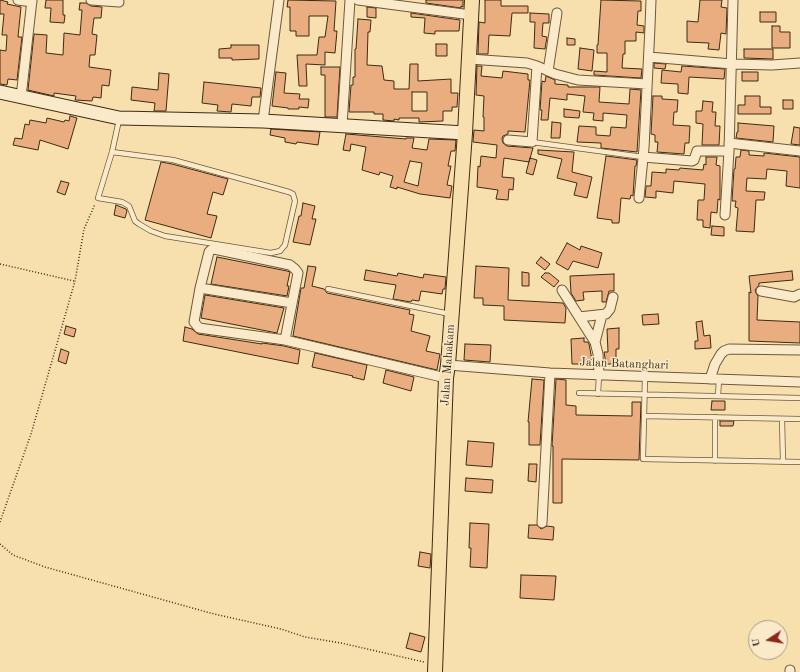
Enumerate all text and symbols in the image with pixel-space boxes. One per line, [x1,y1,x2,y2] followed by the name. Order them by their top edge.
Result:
[438,324,458,406] street label: Jalan Mahakam
[579,355,669,373] street label: Jalan Batanghari
[748,620,788,660] north arrow
[750,637,763,648] text: U

